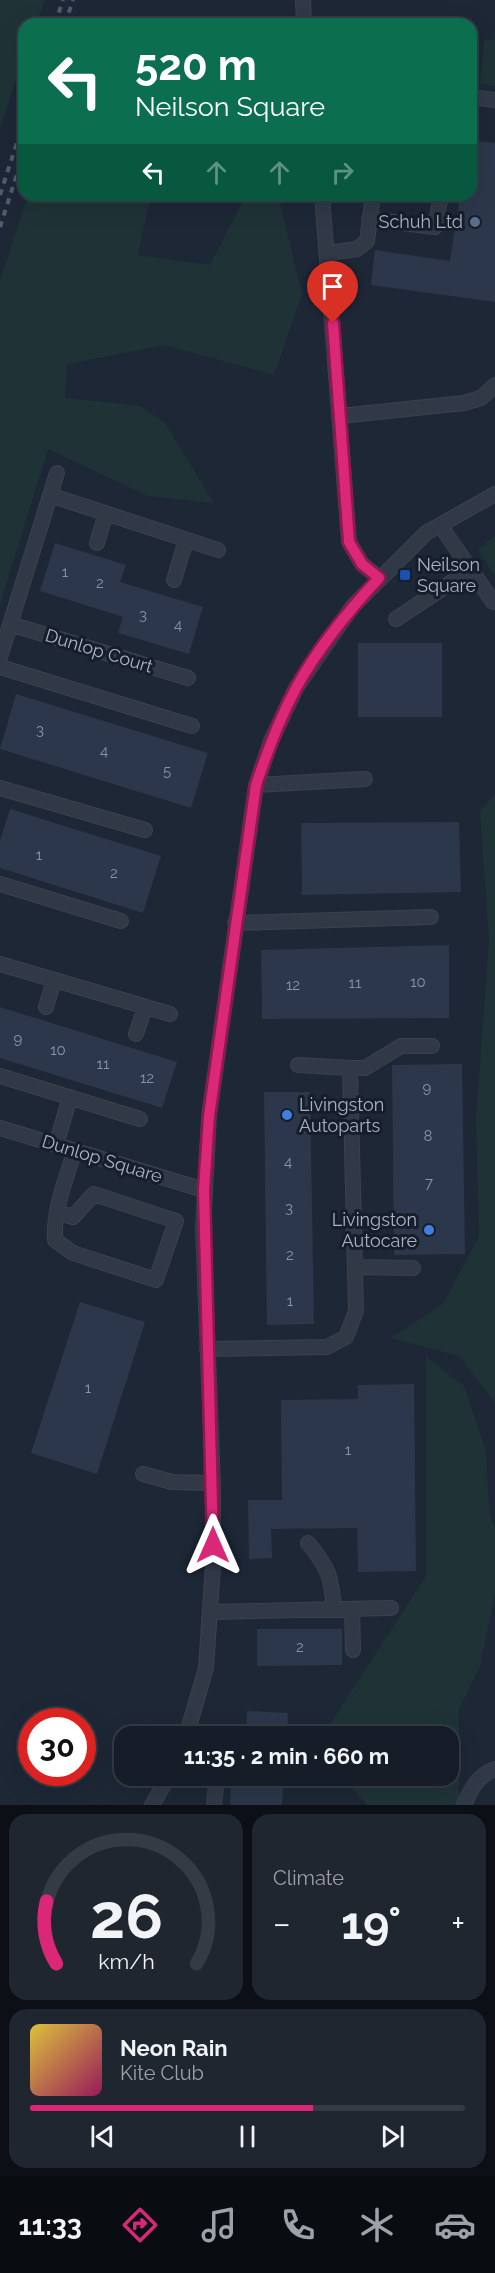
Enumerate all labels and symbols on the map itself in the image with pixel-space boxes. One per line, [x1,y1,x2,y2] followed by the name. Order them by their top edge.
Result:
[379,211,463,232] place label: Schuh Ltd
[468,215,482,229] marker: Schuh Ltd
[307,261,358,323] pin
[417,554,480,596] place label: Neilson Square
[62,563,69,581] house number: 1
[398,568,412,582] marker: Neilson Square
[96,574,104,592] house number: 2
[139,606,147,624] house number: 3
[174,616,182,634] house number: 4
[43,624,156,677] street label: Dunlop Court
[36,721,44,739] house number: 3
[100,742,108,760] house number: 4
[163,762,171,780] house number: 5
[36,846,43,864] house number: 1
[110,864,118,882] house number: 2
[410,973,426,991] house number: 10
[349,974,362,992] house number: 11
[286,976,300,994] house number: 12
[14,1030,23,1048] house number: 9
[50,1041,66,1059] house number: 10
[97,1055,110,1073] house number: 11
[140,1069,154,1087] house number: 12
[423,1079,432,1097] house number: 9
[299,1094,384,1136] place label: Livingston Autoparts
[280,1108,294,1122] marker: Livingston Autoparts
[424,1127,433,1145] house number: 8
[40,1130,165,1187] street label: Dunlop Square
[284,1153,292,1171] house number: 4
[425,1174,433,1192] house number: 7
[285,1199,293,1217] house number: 3
[332,1209,417,1251] place label: Livingston Autocare
[422,1223,436,1237] marker: Livingston Autocare
[286,1246,294,1264] house number: 2
[287,1292,294,1310] house number: 1
[85,1379,92,1397] house number: 1
[345,1441,352,1459] house number: 1
[181,1513,245,1577] position arrow
[296,1638,304,1656] house number: 2
[18,1708,96,1786] speed limit sign: 30

